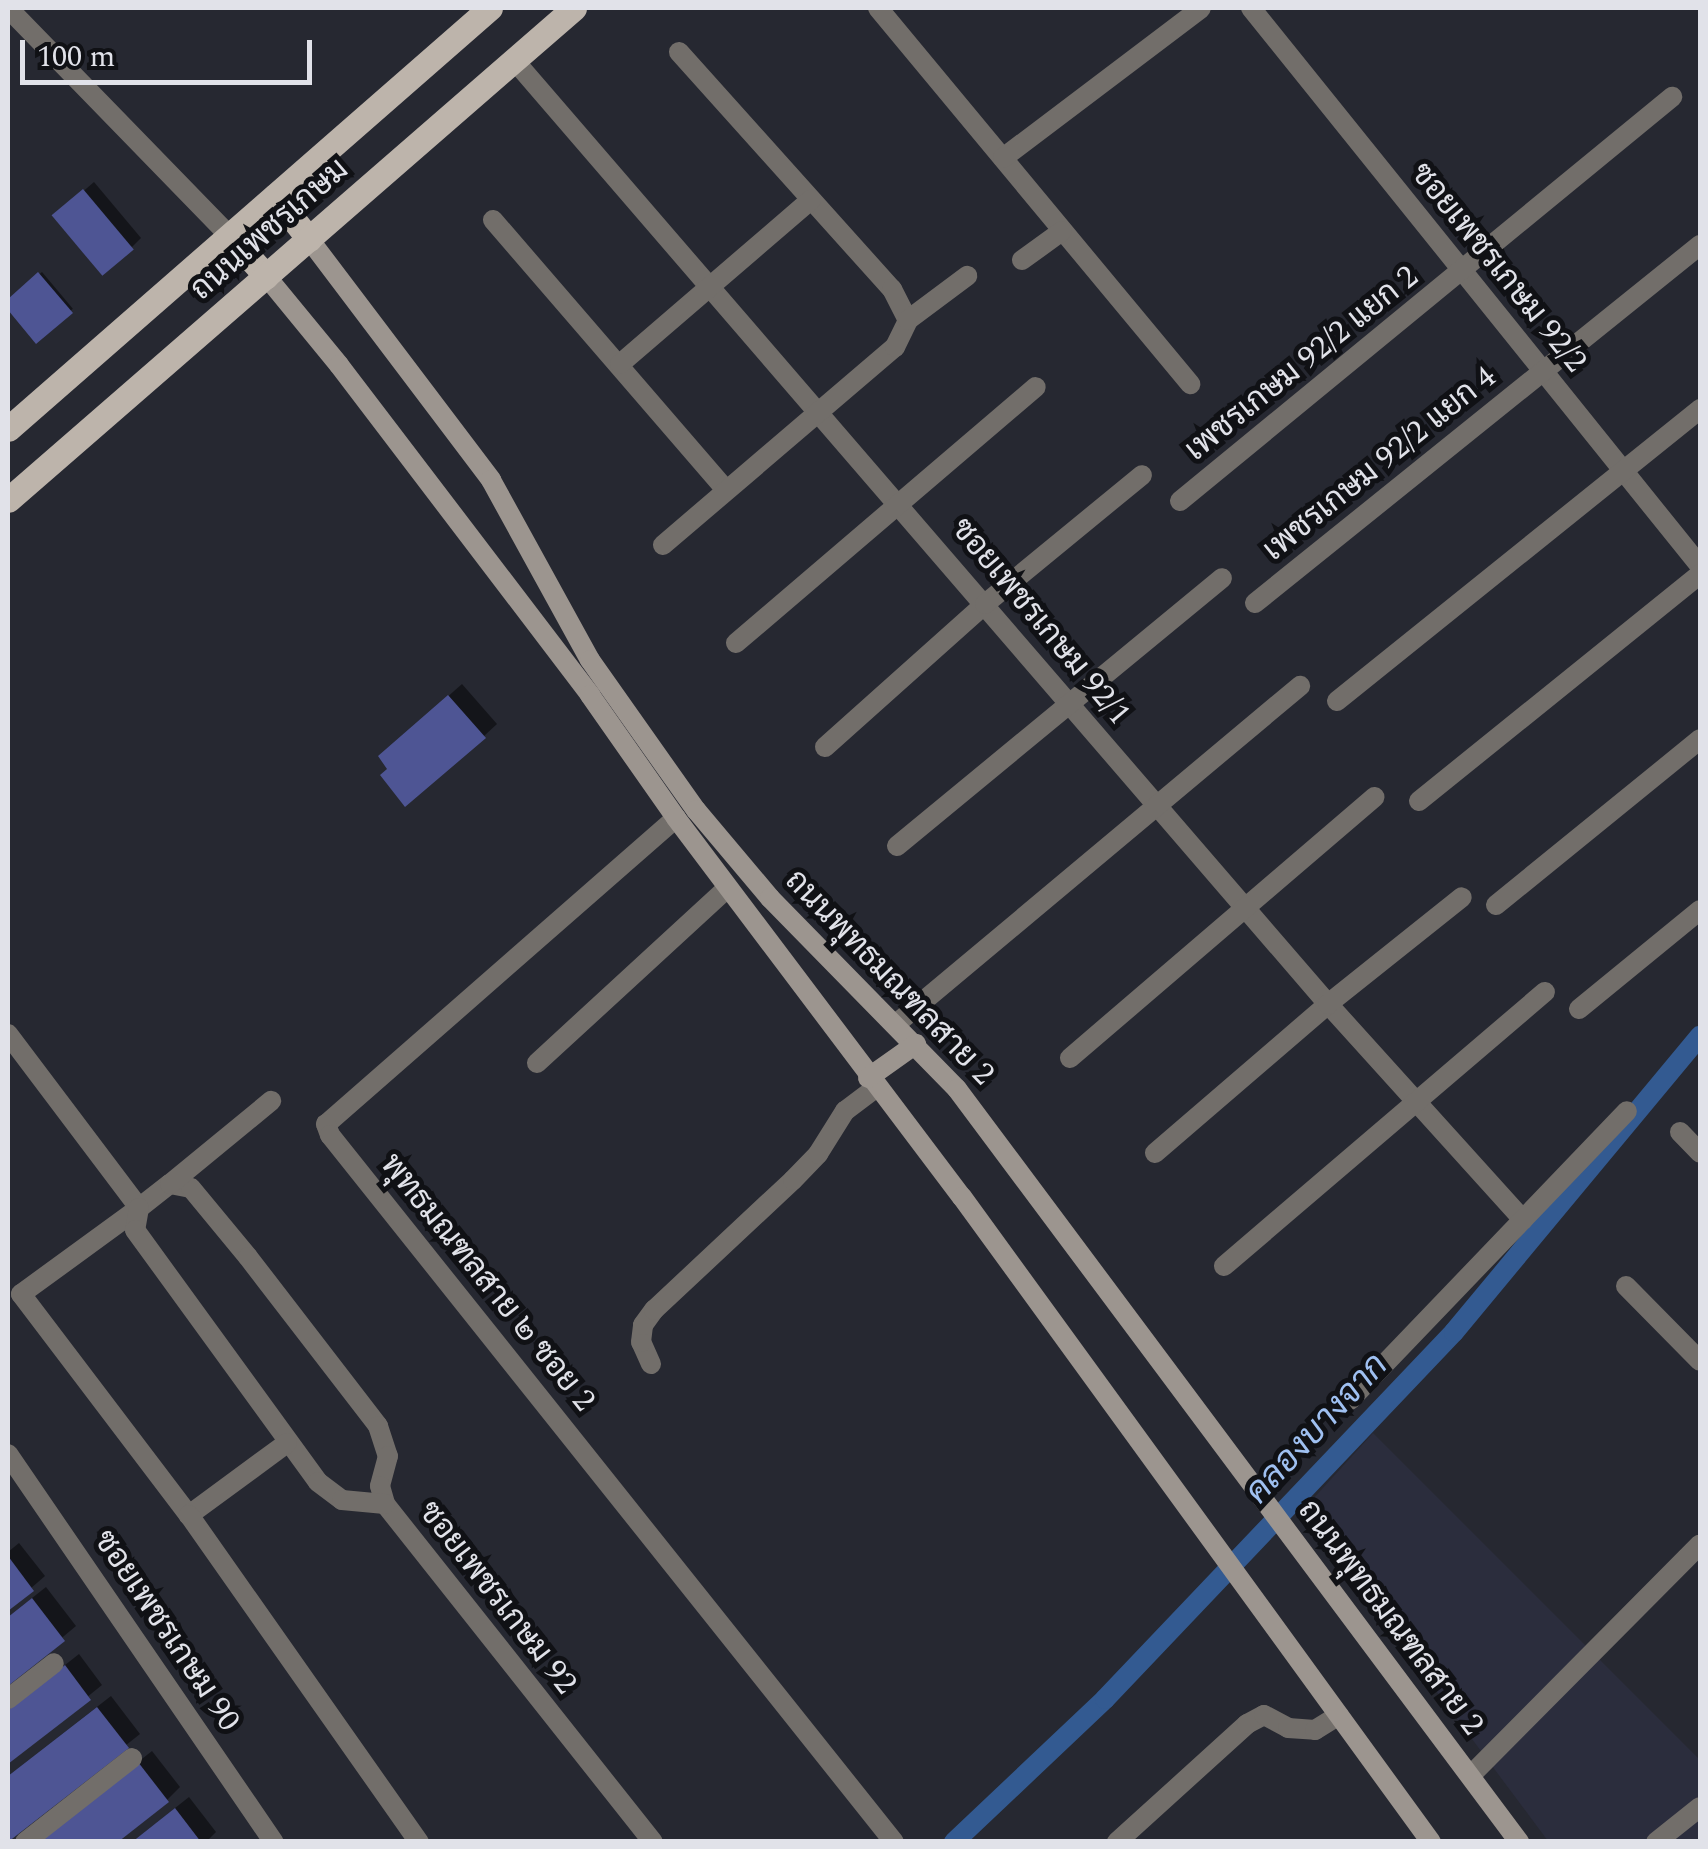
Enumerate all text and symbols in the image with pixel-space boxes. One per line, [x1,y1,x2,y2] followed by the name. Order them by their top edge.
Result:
[25,20,318,82] scale bar
[37,34,115,80] text: 100 m
[183,151,357,309] street label: ถนนเพชรเกษม
[1402,156,1594,380] street label: ซอยเพชรเกษม 92/2
[1178,258,1426,470] street label: เพชรเกษม 92/2 แยก 2
[1256,358,1504,570] street label: เพชรเกษม 92/2 แยก 4
[942,511,1138,733] street label: ซอยเพชรเกษม 92/1
[776,862,1002,1094] street label: ถนนพุทธมณฑลสาย 2
[371,1147,603,1419] street label: พุทธมณฑลสาย ๒ ซอย 2
[1237,1345,1397,1513] water label: คลองบางจาก
[1289,1493,1491,1743] street label: ถนนพุทธมณฑลสาย 2
[410,1494,584,1702] street label: ซอยเพชรเกษม 92
[85,1523,247,1739] street label: ซอยเพชรเกษม 90

